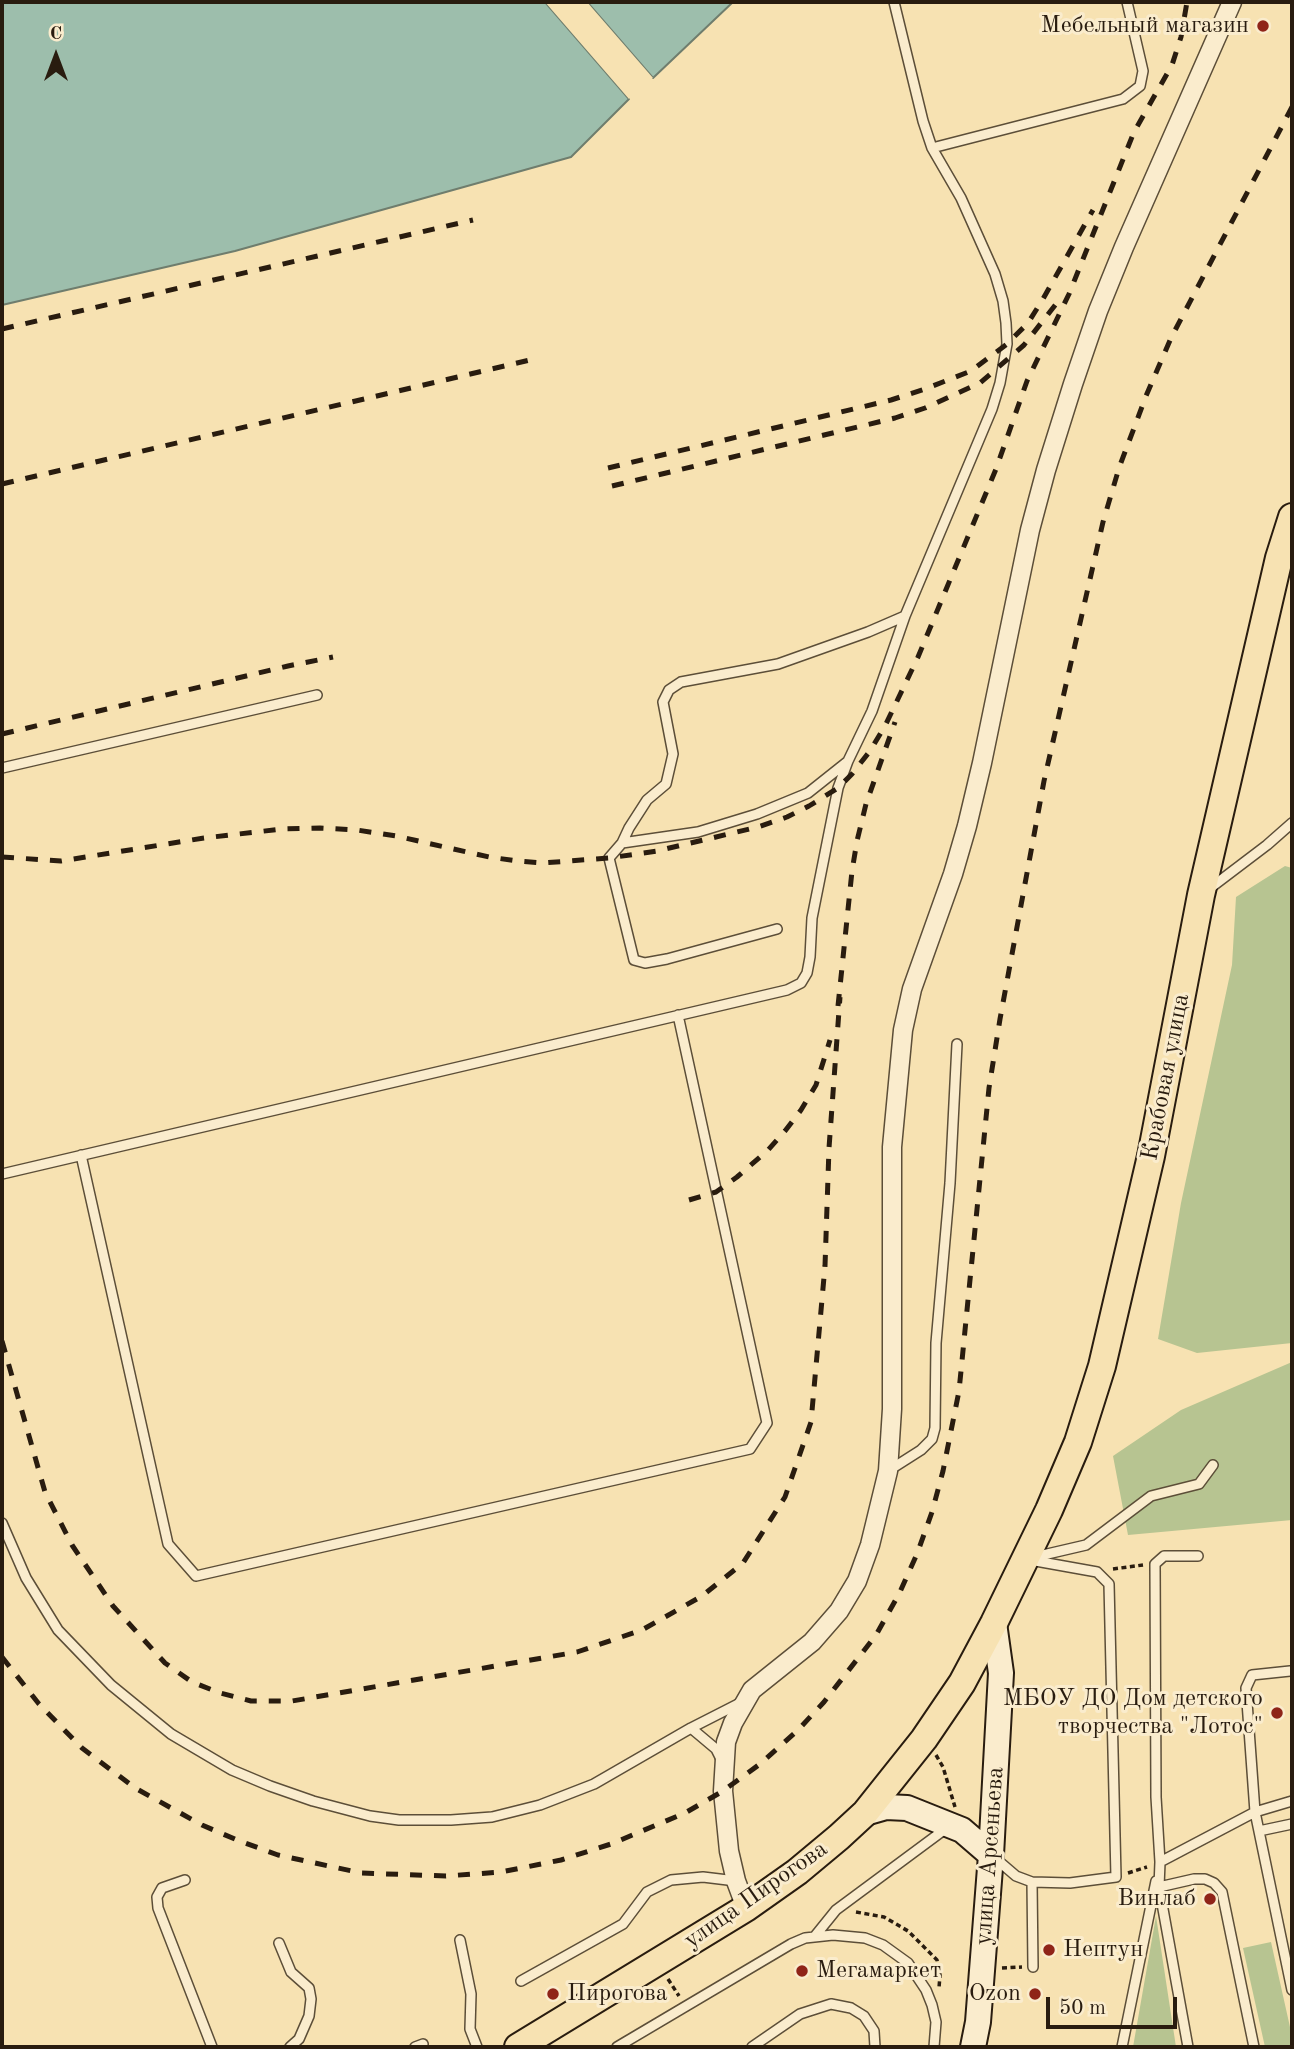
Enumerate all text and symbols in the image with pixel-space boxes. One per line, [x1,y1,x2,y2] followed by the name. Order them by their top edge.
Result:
[1041,12,1249,40] place label: Мебельный магазин
[1255,18,1271,34] marker: Мебельный магазин
[21,21,91,91] north arrow
[50,25,62,44] text: С
[1136,991,1196,1163] street label: Крабовая улица
[1003,1685,1263,1741] place label: МБОУ ДО Дом детского творчества "Лотос"
[1269,1705,1285,1721] marker: МБОУ ДО Дом детского творчества "Лотос"
[969,1766,1011,1946] street label: улица Арсеньева
[679,1835,833,1955] street label: улица Пирогова
[1118,1885,1196,1913] place label: Винлаб
[1202,1891,1218,1907] marker: Винлаб
[1063,1936,1143,1964] place label: Нептун
[1041,1942,1057,1958] marker: Нептун
[816,1957,941,1985] place label: Мегамаркет
[794,1963,810,1979] marker: Мегамаркет
[567,1980,668,2008] place label: Пирогова
[969,1980,1021,2008] place label: Ozon
[1049,1982,1180,2026] scale bar
[545,1986,561,2002] marker: Пирогова
[1027,1986,1043,2002] marker: Ozon
[1059,1998,1106,2019] text: 50 m

